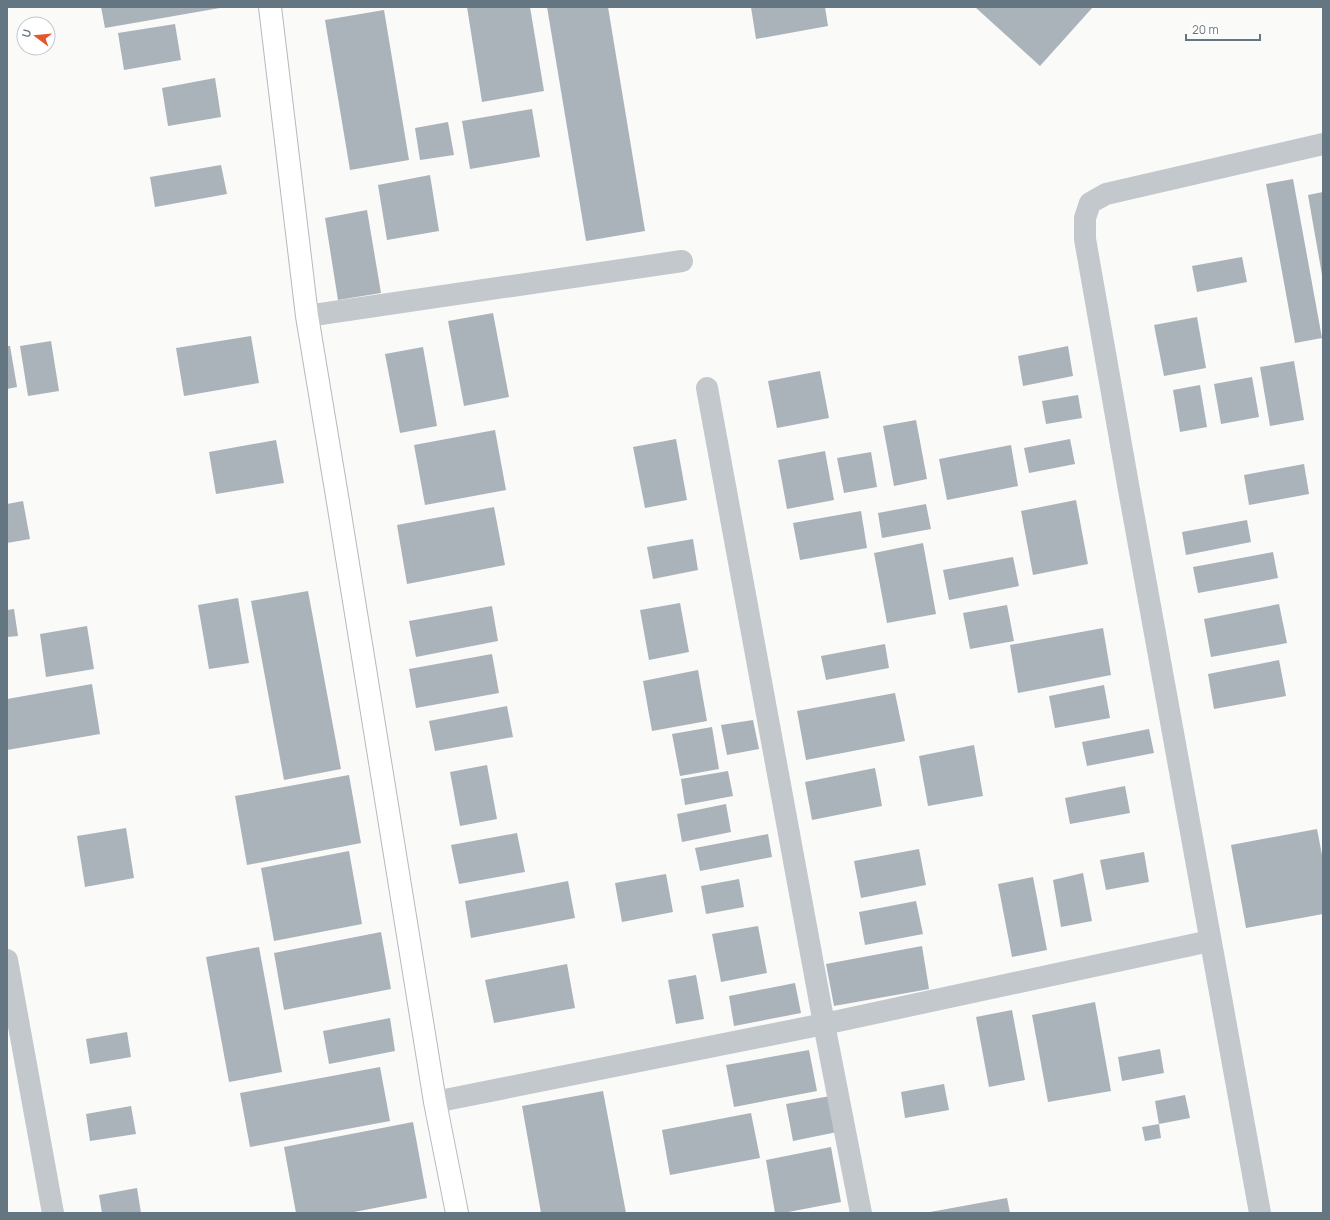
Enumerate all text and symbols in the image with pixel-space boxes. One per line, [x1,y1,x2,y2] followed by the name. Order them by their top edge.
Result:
[16,16,56,56] north arrow
[1186,16,1260,42] scale bar
[1192,21,1219,38] text: 20 m
[18,27,34,39] text: U

